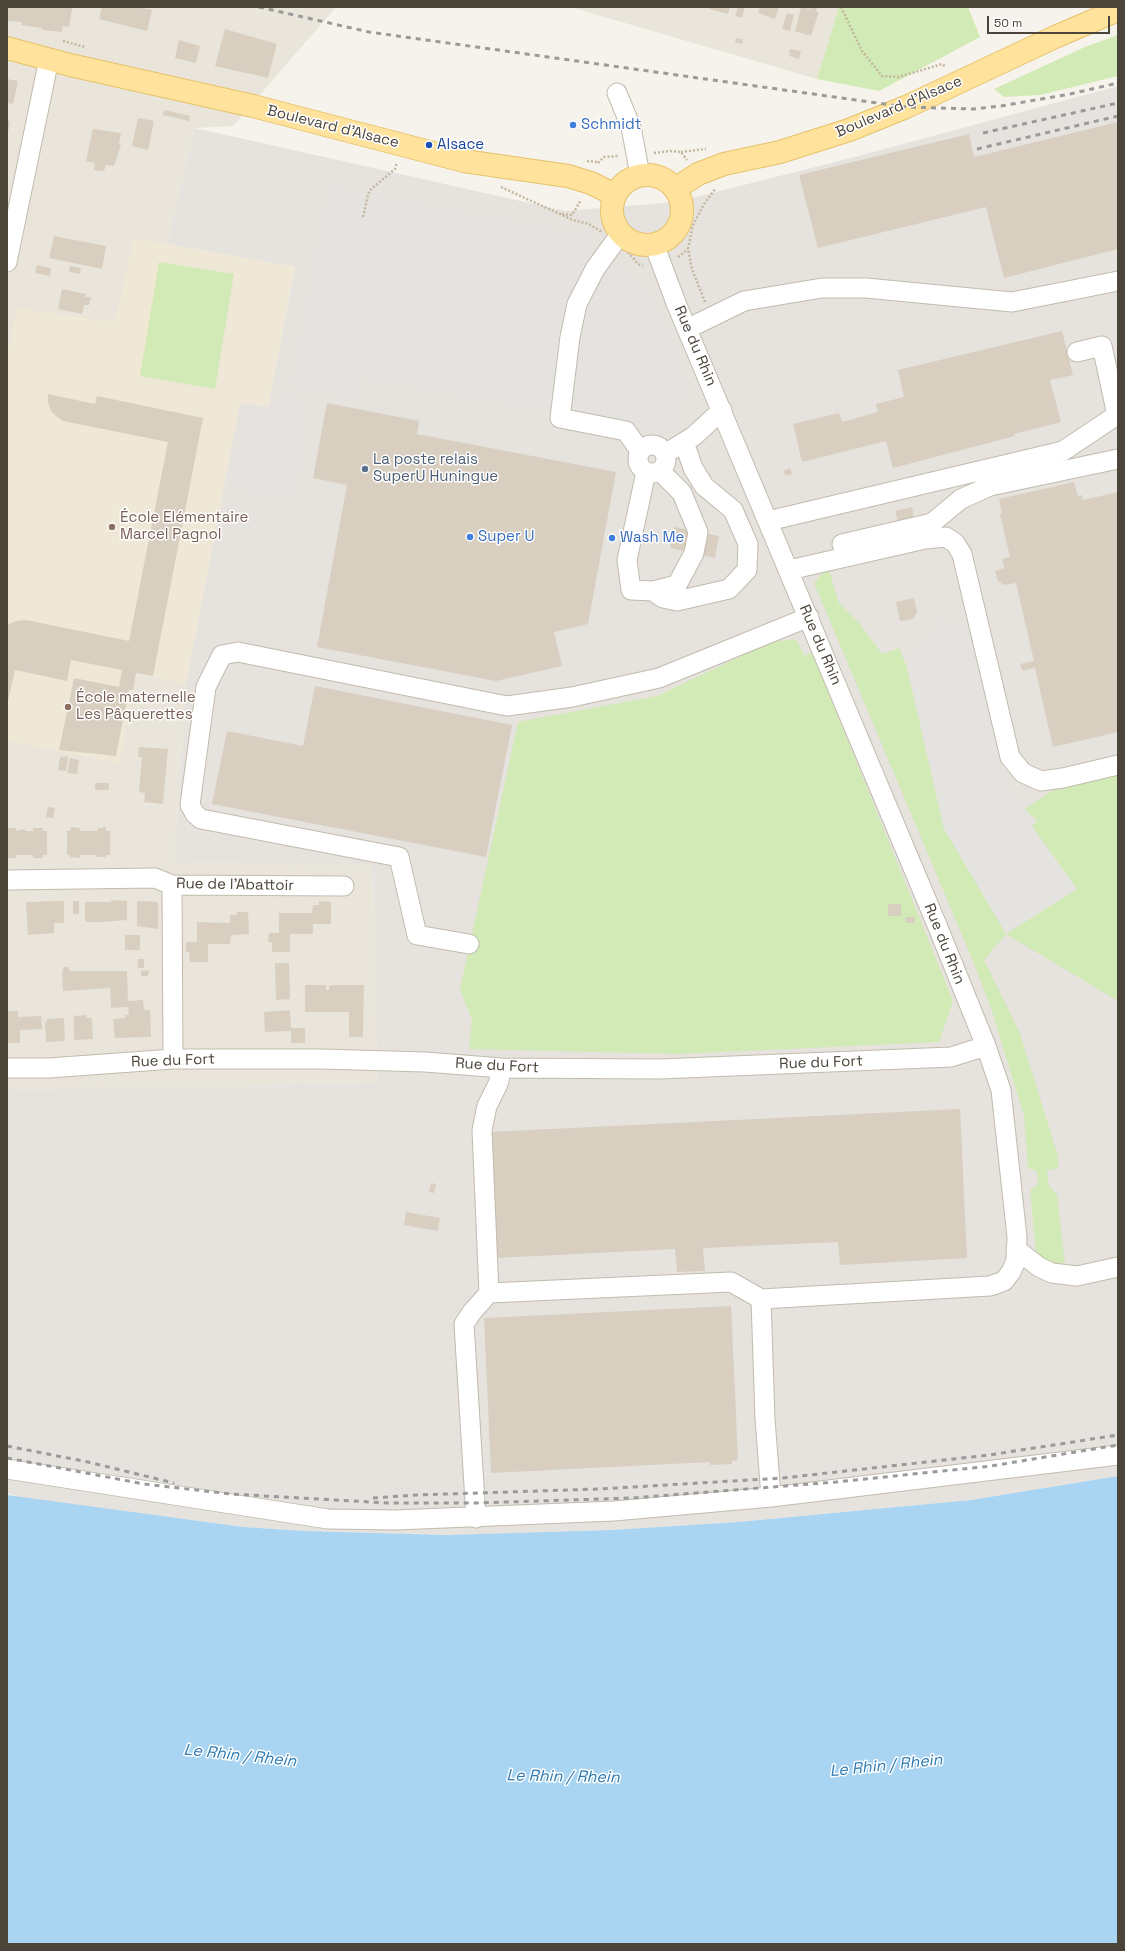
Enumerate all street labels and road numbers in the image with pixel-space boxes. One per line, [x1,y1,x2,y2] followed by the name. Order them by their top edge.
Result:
[833,72,965,142] street label: Boulevard d'Alsace
[265,102,401,152] street label: Boulevard d'Alsace
[670,303,720,389] street label: Rue du Rhin
[795,602,845,688] street label: Rue du Rhin
[176,875,294,895] street label: Rue de l'Abattoir
[920,901,968,987] street label: Rue du Rhin
[131,1051,215,1071] street label: Rue du Fort
[779,1053,863,1073] street label: Rue du Fort
[455,1055,539,1077] street label: Rue du Fort

